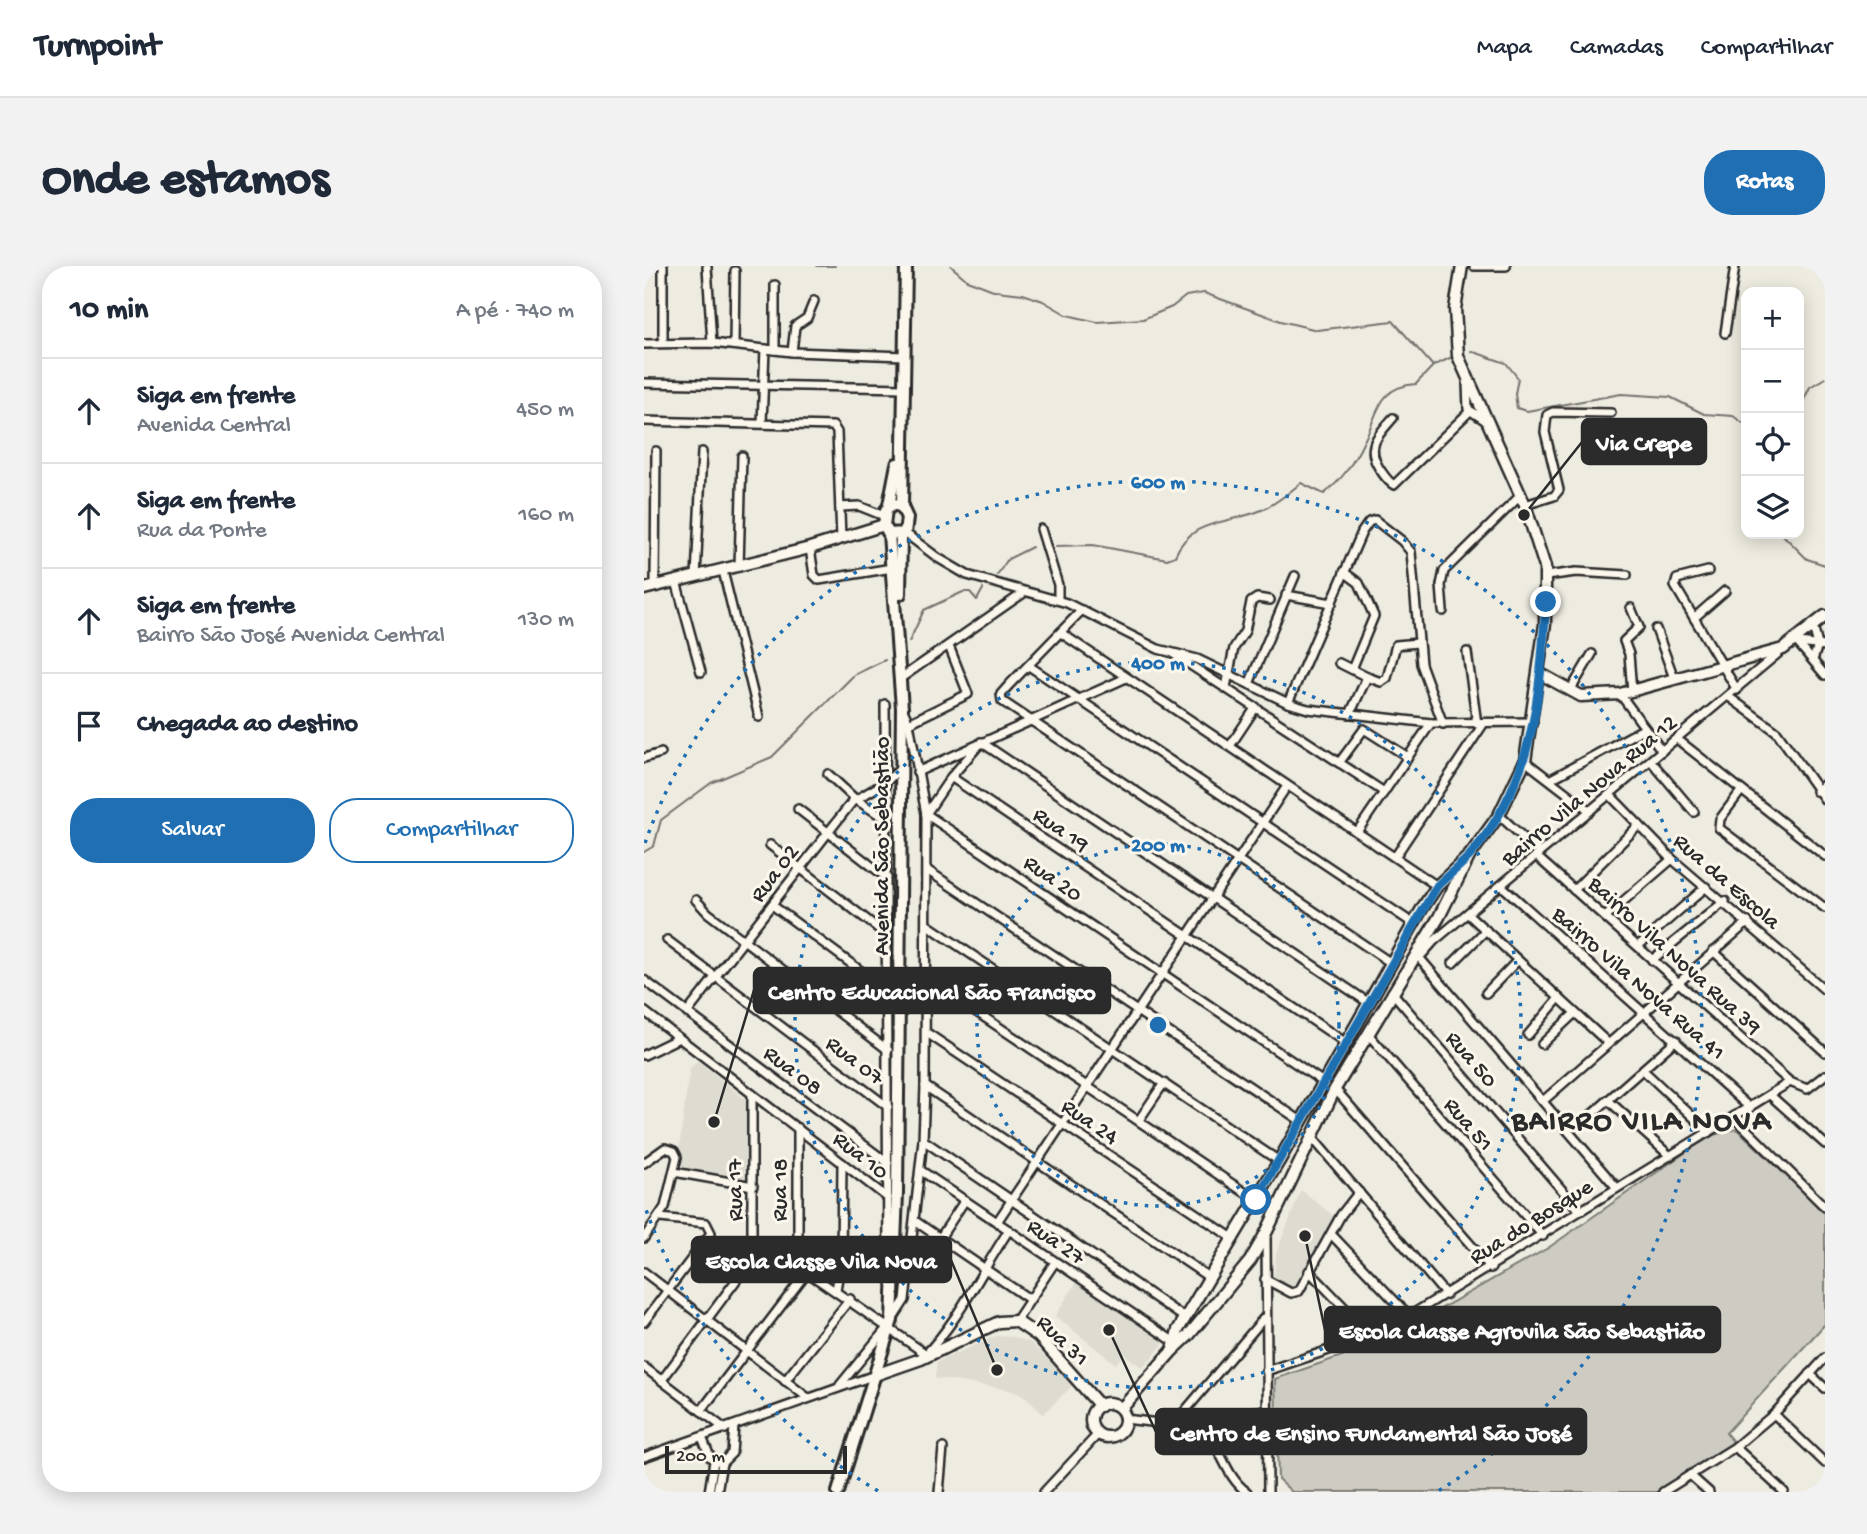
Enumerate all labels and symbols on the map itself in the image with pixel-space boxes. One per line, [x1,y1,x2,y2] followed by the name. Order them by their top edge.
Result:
[1582,419,1706,464] callout: Via Crepe
[1595,431,1693,460] text: Via Crepe
[1131,472,1185,497] text: 600 m
[1530,586,1561,617] route end
[1130,653,1185,678] text: 400 m
[1496,710,1684,874] street label: Bairro Vila Nova Rua 12
[870,736,897,956] street label: Avenida São Sebastião
[1027,802,1094,860] street label: Rua 19
[1667,829,1786,937] street label: Rua da Escola
[1131,835,1185,860] text: 200 m
[745,840,806,908] street label: Rua 02
[1017,850,1087,909] street label: Rua 20
[1581,871,1766,1042] street label: Bairro Vila Nova Rua 39
[1545,901,1730,1067] street label: Bairro Vila Nova Rua 41
[754,968,1110,1013] callout: Centro Educacional São Francisco
[768,980,1096,1009] text: Centro Educacional São Francisco
[1146,1013,1170,1037] centre of rings
[1438,1026,1502,1094] street label: Rua 50
[819,1031,889,1093] street label: Rua 07
[757,1041,827,1103] street label: Rua 08
[1437,1093,1498,1158] street label: Rua 51
[1055,1094,1123,1152] street label: Rua 24
[1511,1106,1773,1141] district label: BAIRRO VILA NOVA
[827,1127,893,1187] street label: Rua 10
[722,1158,751,1221] street label: Rua 17
[767,1158,796,1222] street label: Rua 18
[1465,1174,1600,1272] street label: Rua do Bosque
[1240,1184,1271,1215] route start
[1021,1214,1090,1273] street label: Rua 27
[692,1237,951,1282] callout: Escola Classe Vila Nova
[706,1249,938,1278] text: Escola Classe Vila Nova
[1325,1307,1720,1352] callout: Escola Classe Agrovila São Sebastião
[1030,1310,1093,1373] street label: Rua 31
[1339,1319,1706,1348] text: Escola Classe Agrovila São Sebastião
[1156,1409,1586,1454] callout: Centro de Ensino Fundamental São José
[1170,1421,1573,1450] text: Centro de Ensino Fundamental São José
[665,1443,847,1475] scale bar

